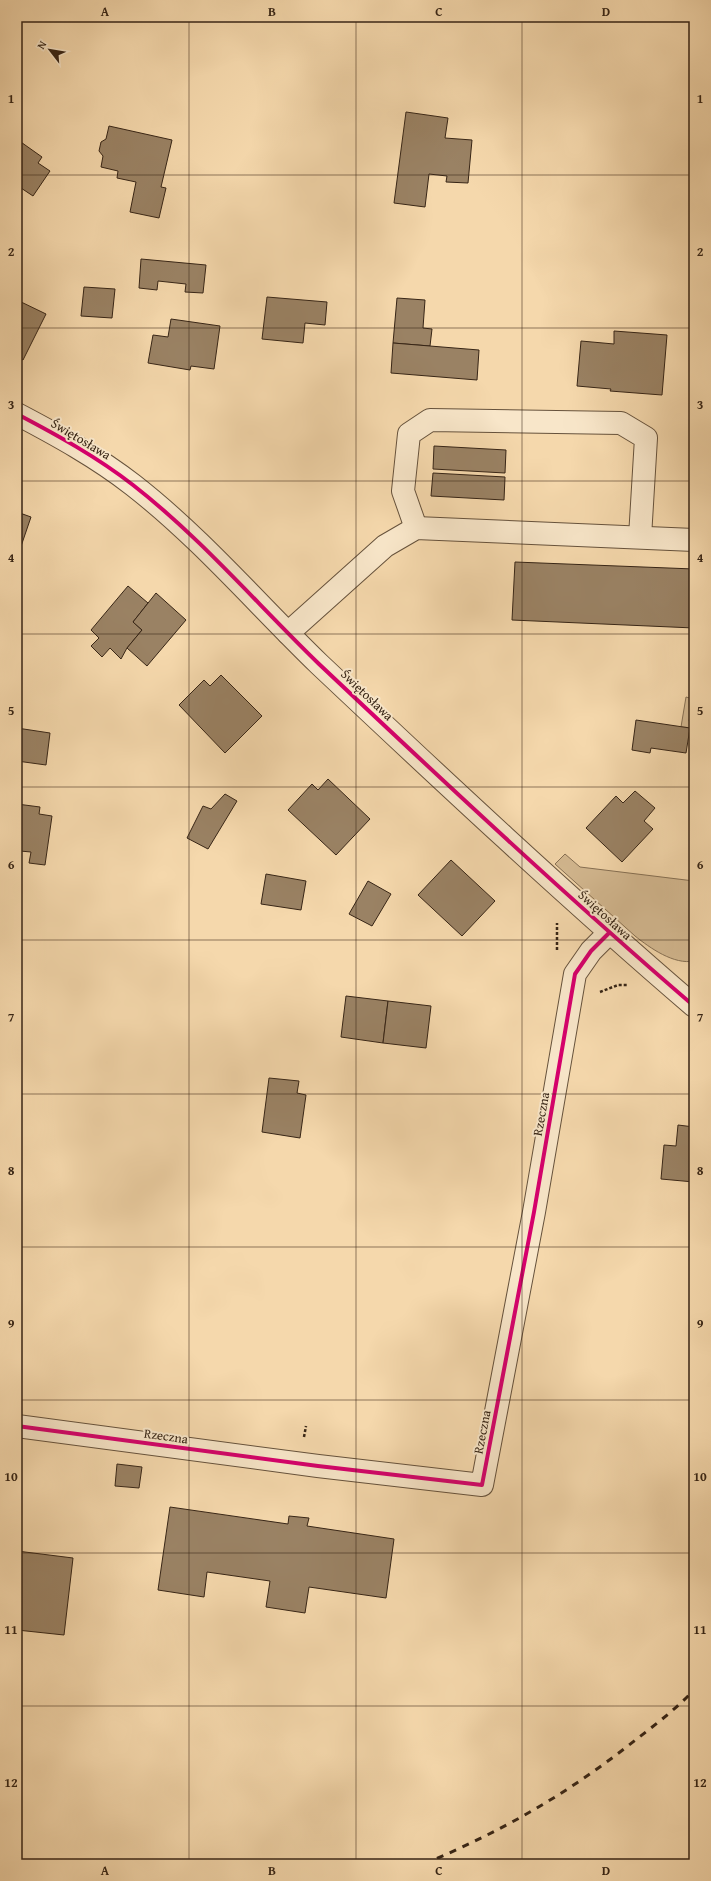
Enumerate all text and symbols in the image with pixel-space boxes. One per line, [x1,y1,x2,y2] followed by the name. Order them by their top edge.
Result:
[101,2,110,21] text: A
[268,2,276,21] text: B
[435,2,443,21] text: C
[602,2,610,21] text: D
[30,30,70,70] north arrow
[33,37,51,52] text: N
[8,89,14,108] text: 1
[697,89,703,108] text: 1
[8,242,15,261] text: 2
[697,242,704,261] text: 2
[8,395,14,414] text: 3
[697,395,703,414] text: 3
[48,414,115,465] street label: Świętosława
[8,548,15,567] text: 4
[697,548,704,567] text: 4
[336,665,398,726] street label: Świętosława
[8,701,15,720] text: 5
[697,701,704,720] text: 5
[8,855,15,874] text: 6
[697,855,704,874] text: 6
[574,886,637,945] street label: Świętosława
[8,1008,15,1027] text: 7
[697,1008,704,1027] text: 7
[528,1090,554,1137] street label: Rzeczna
[8,1161,15,1180] text: 8
[697,1161,704,1180] text: 8
[8,1314,15,1333] text: 9
[697,1314,704,1333] text: 9
[468,1408,496,1455] street label: Rzeczna
[143,1424,190,1449] street label: Rzeczna
[4,1467,18,1486] text: 10
[693,1467,707,1486] text: 10
[4,1620,18,1639] text: 11
[693,1620,707,1639] text: 11
[4,1773,18,1792] text: 12
[693,1773,707,1792] text: 12
[101,1861,110,1880] text: A
[268,1861,276,1880] text: B
[435,1861,443,1880] text: C
[602,1861,610,1880] text: D

